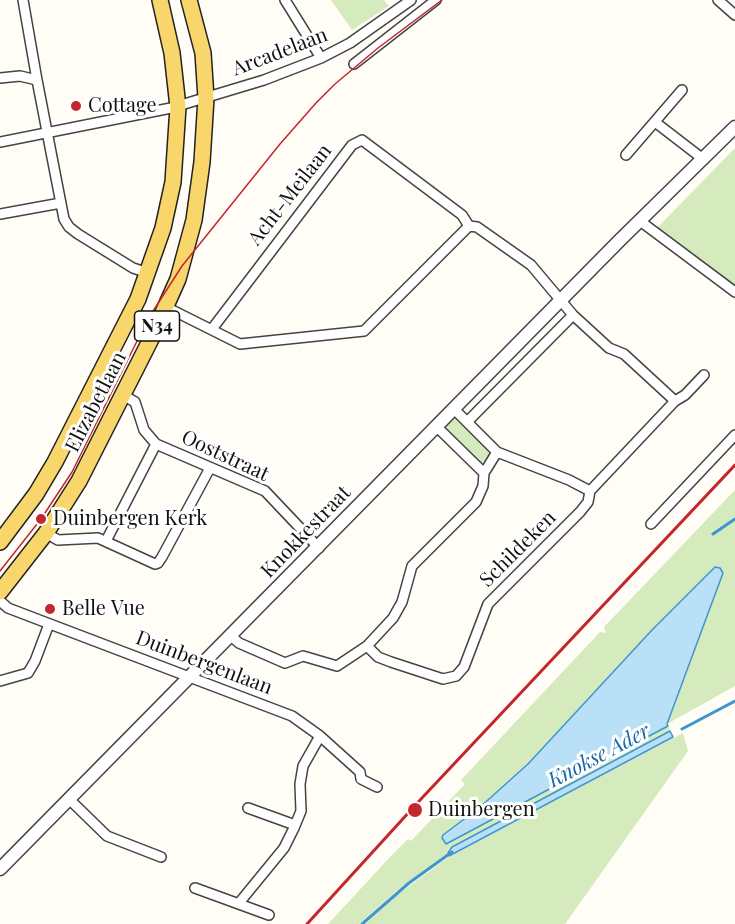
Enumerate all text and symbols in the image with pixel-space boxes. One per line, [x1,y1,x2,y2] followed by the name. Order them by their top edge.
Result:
[229,23,331,81] street label: Arcadelaan
[88,94,157,118] place label: Cottage
[69,99,83,113] marker: Cottage
[243,140,337,250] street label: Acht-Meilaan
[134,311,180,341] road number: N34
[61,348,131,456] street label: Elizabetlaan
[177,425,273,487] street label: Ooststraat
[256,481,356,583] street label: Knokkestraat
[475,506,561,592] street label: Schildeken
[53,507,207,531] place label: Duinbergen Kerk
[34,512,48,526] marker: Duinbergen Kerk
[62,597,145,621] place label: Belle Vue
[43,602,57,616] marker: Belle Vue
[132,626,276,700] street label: Duinbergenlaan
[544,719,654,793] water label: Knokse Ader
[428,798,535,822] place label: Duinbergen
[406,801,424,819] marker: Duinbergen

